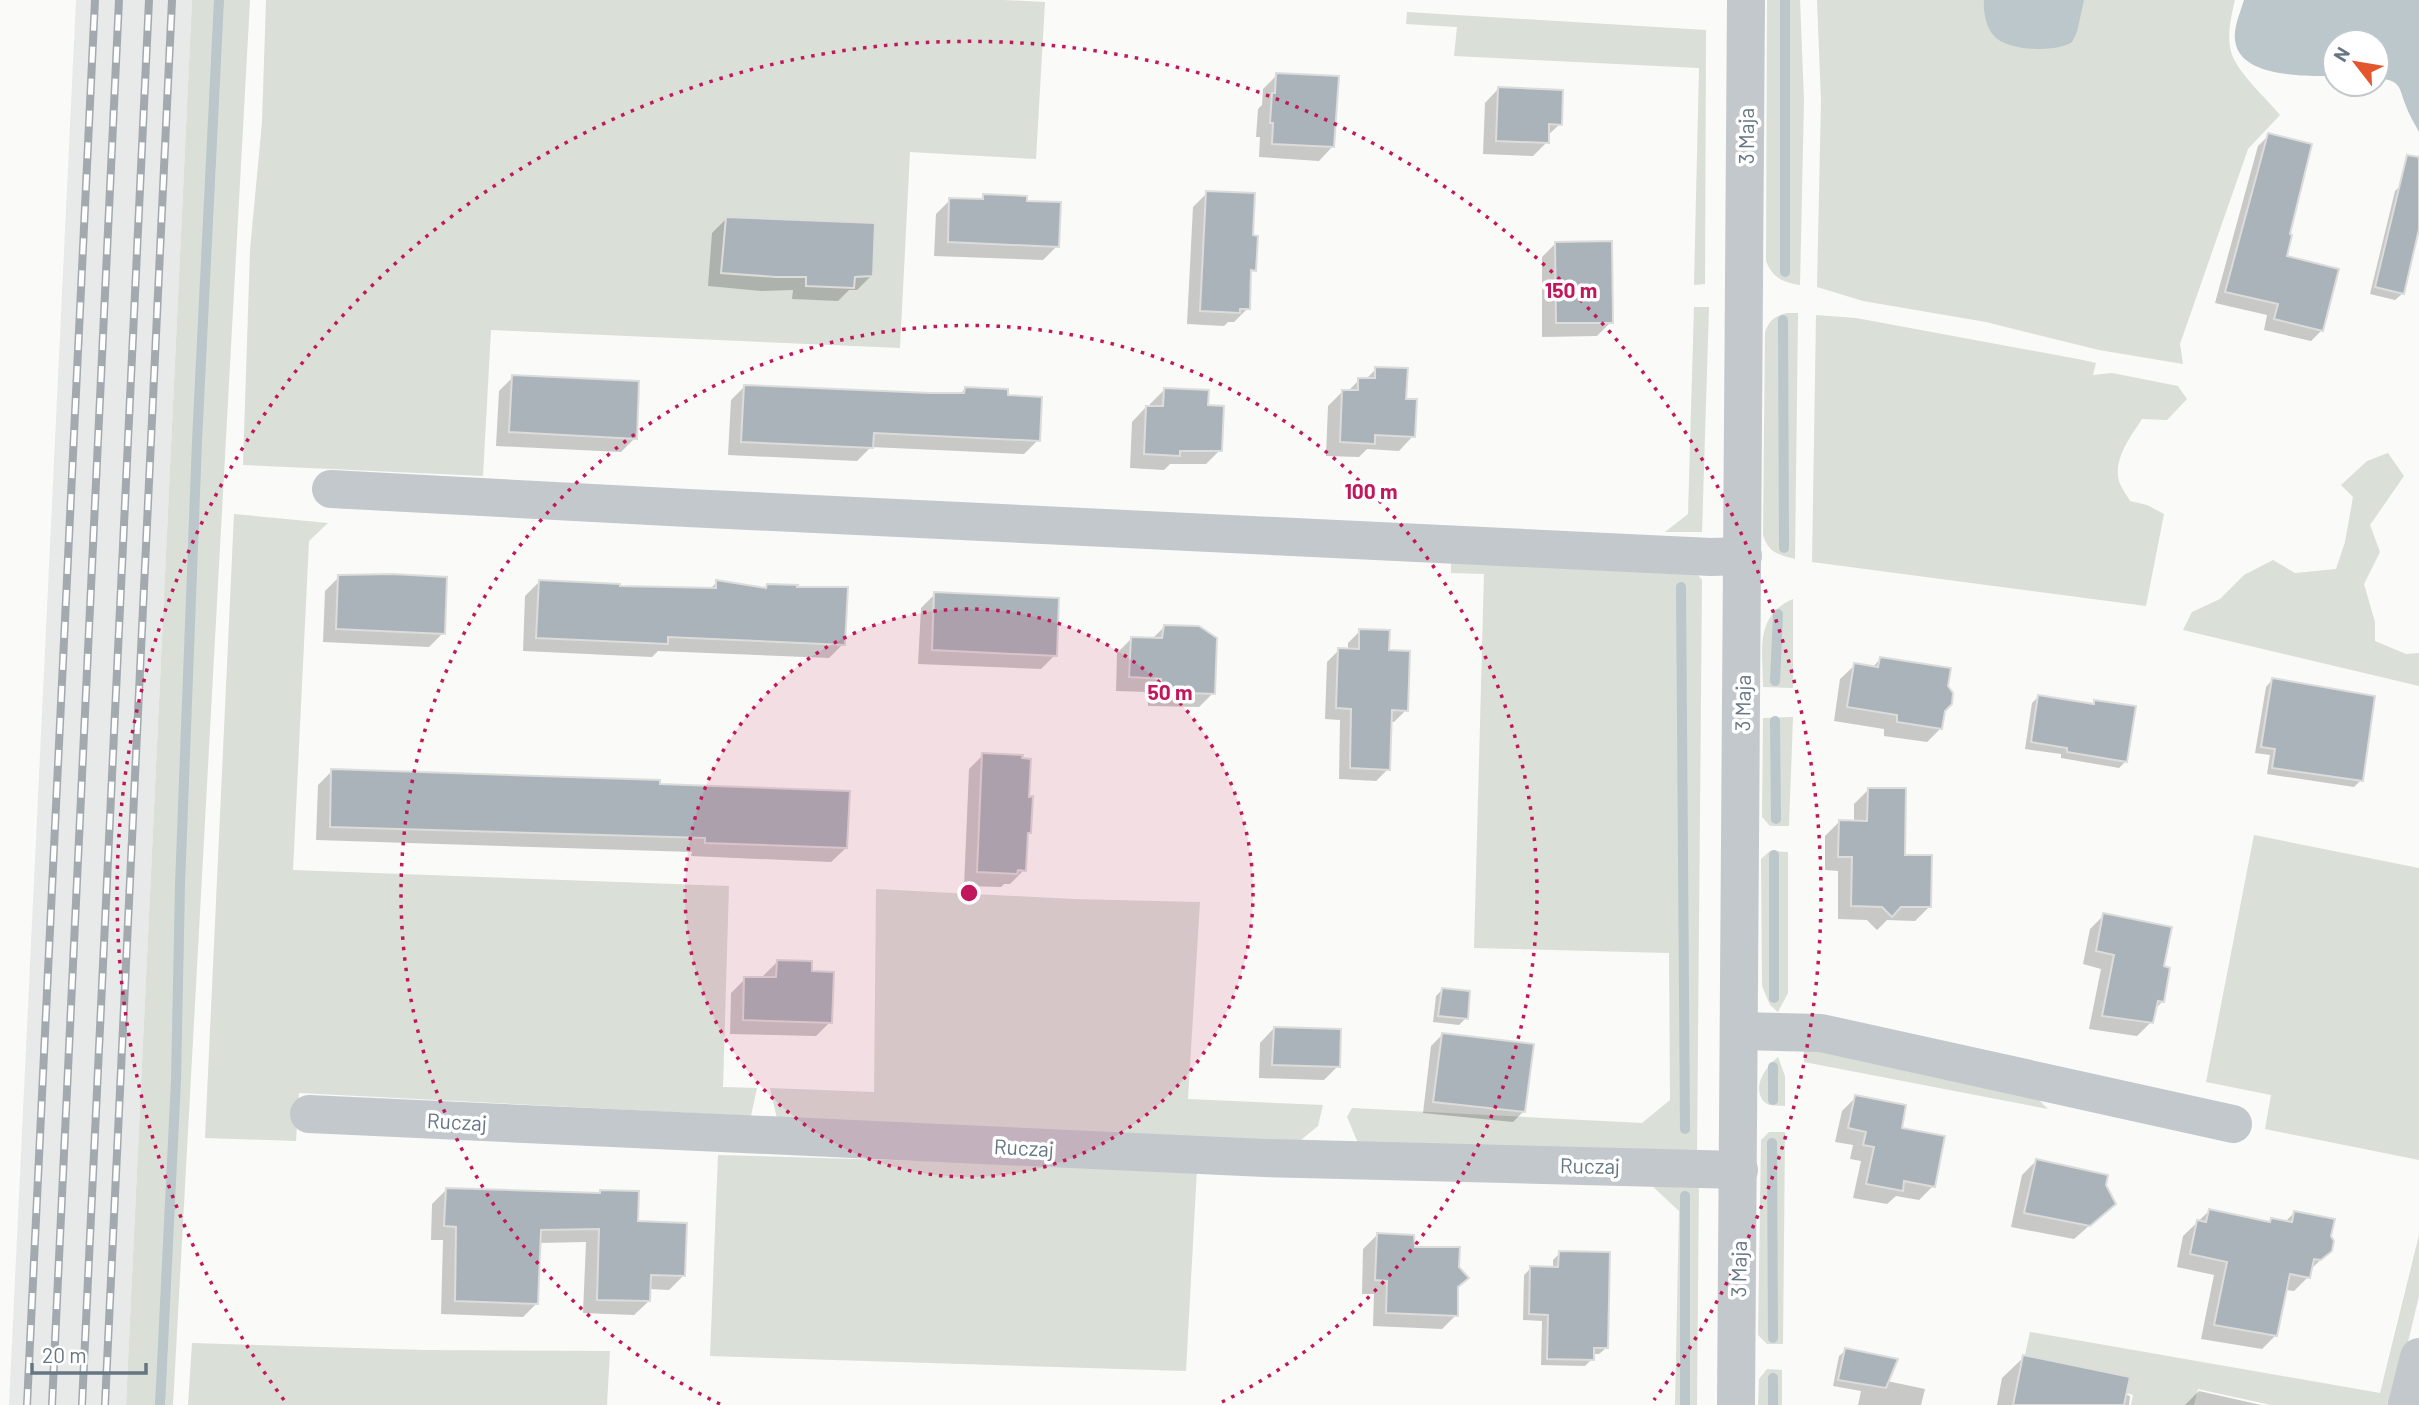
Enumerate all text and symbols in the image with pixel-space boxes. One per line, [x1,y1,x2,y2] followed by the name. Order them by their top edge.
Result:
[2321,28,2391,98] north arrow
[2328,43,2354,65] text: N
[1733,108,1758,164] street label: 3 Maja
[1545,277,1597,302] text: 150 m
[1344,478,1398,503] text: 100 m
[1729,674,1755,732] street label: 3 Maja
[1147,679,1193,704] text: 50 m
[957,881,981,905] centre of rings
[426,1107,488,1135] street label: Ruczaj
[993,1133,1055,1161] street label: Ruczaj
[1560,1152,1620,1178] street label: Ruczaj
[1725,1240,1751,1298] street label: 3 Maja
[32,1332,145,1376] scale bar
[42,1342,87,1367] text: 20 m

